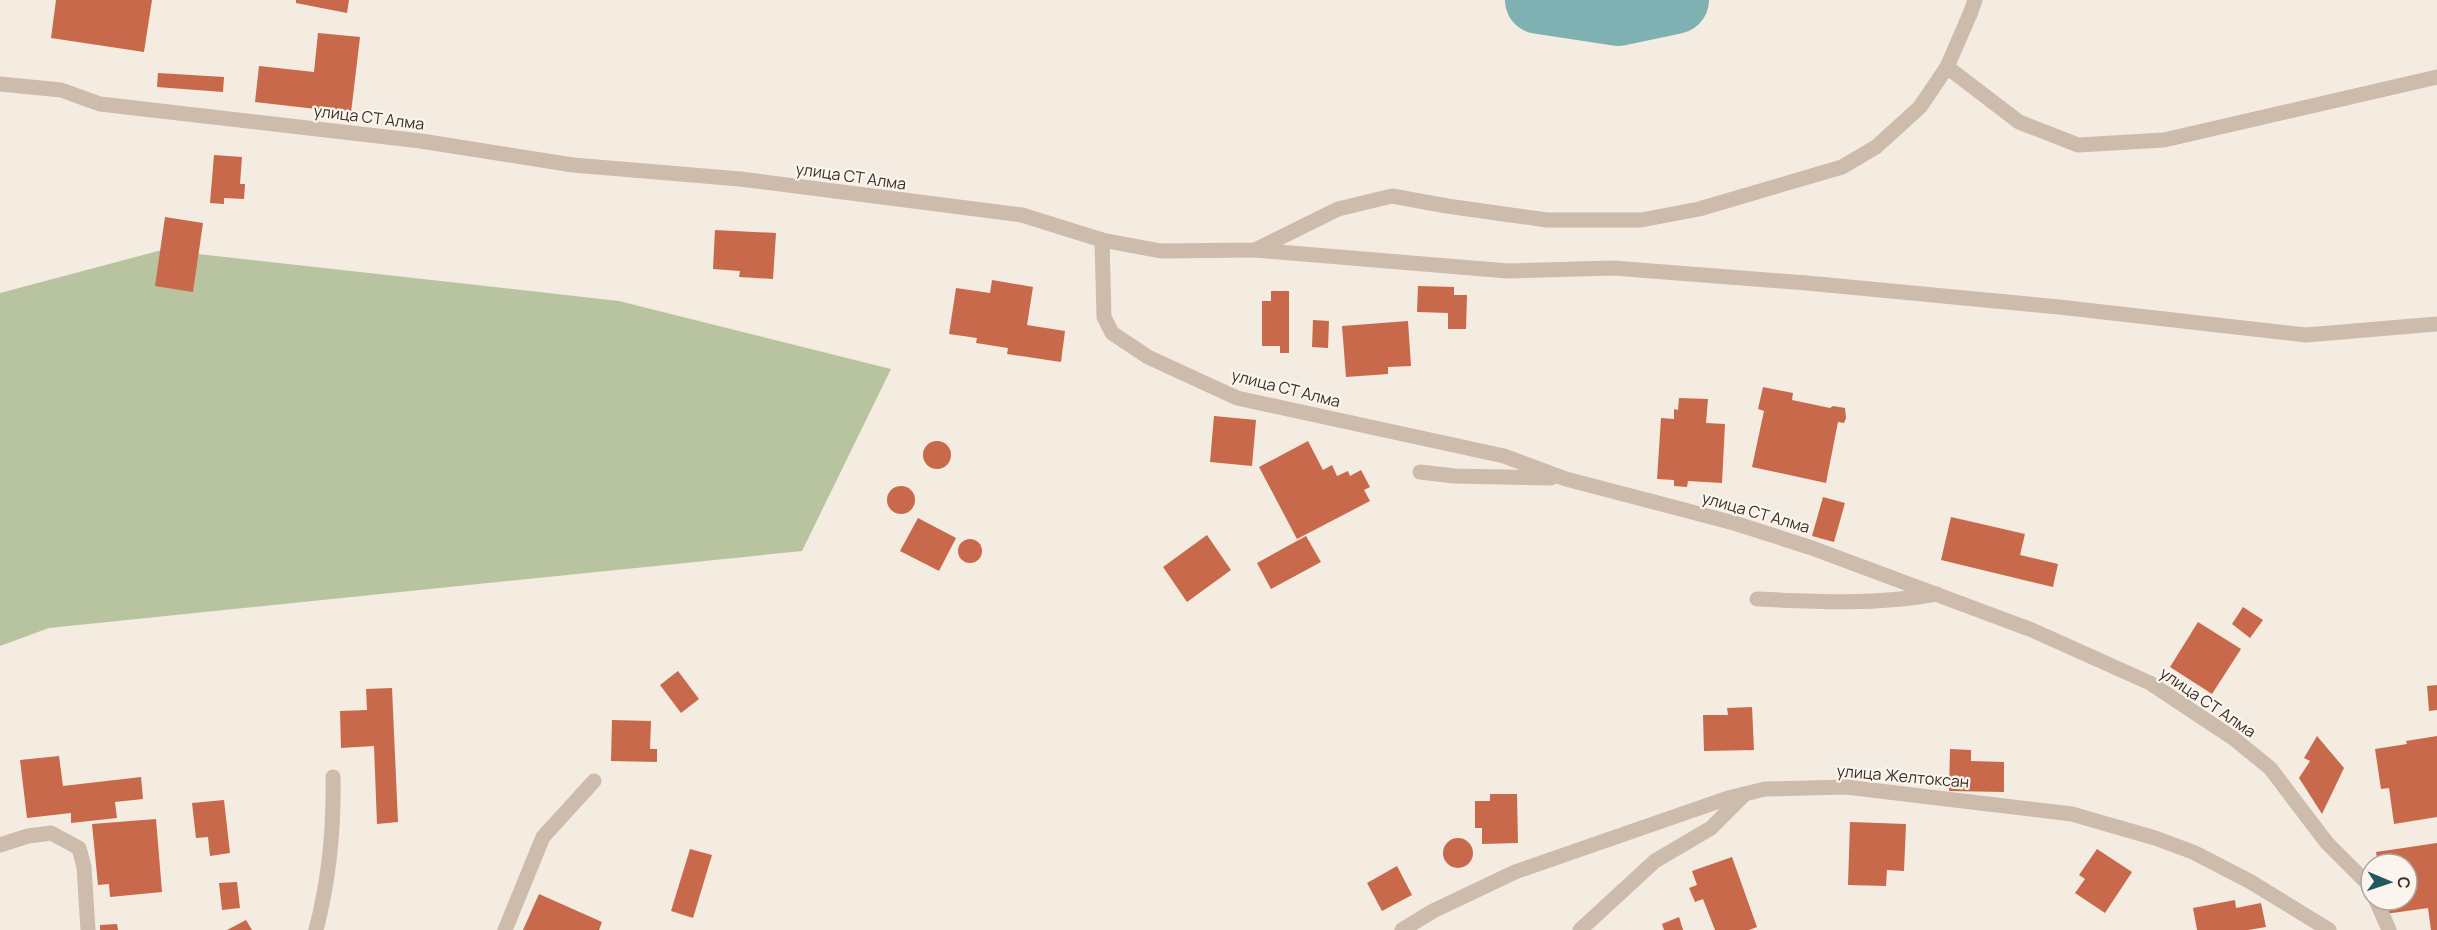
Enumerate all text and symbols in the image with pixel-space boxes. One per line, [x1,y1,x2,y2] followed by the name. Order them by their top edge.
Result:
[312,99,426,135] street label: улица СТ Алма
[794,157,908,195] street label: улица СТ Алма
[1229,364,1343,412] street label: улица СТ Алма
[1699,486,1813,538] street label: улица СТ Алма
[2156,662,2260,742] street label: улица СТ Алма
[1836,759,1970,793] street label: улица Желтоксан
[2359,852,2419,912] north arrow
[2393,876,2415,889] text: С

